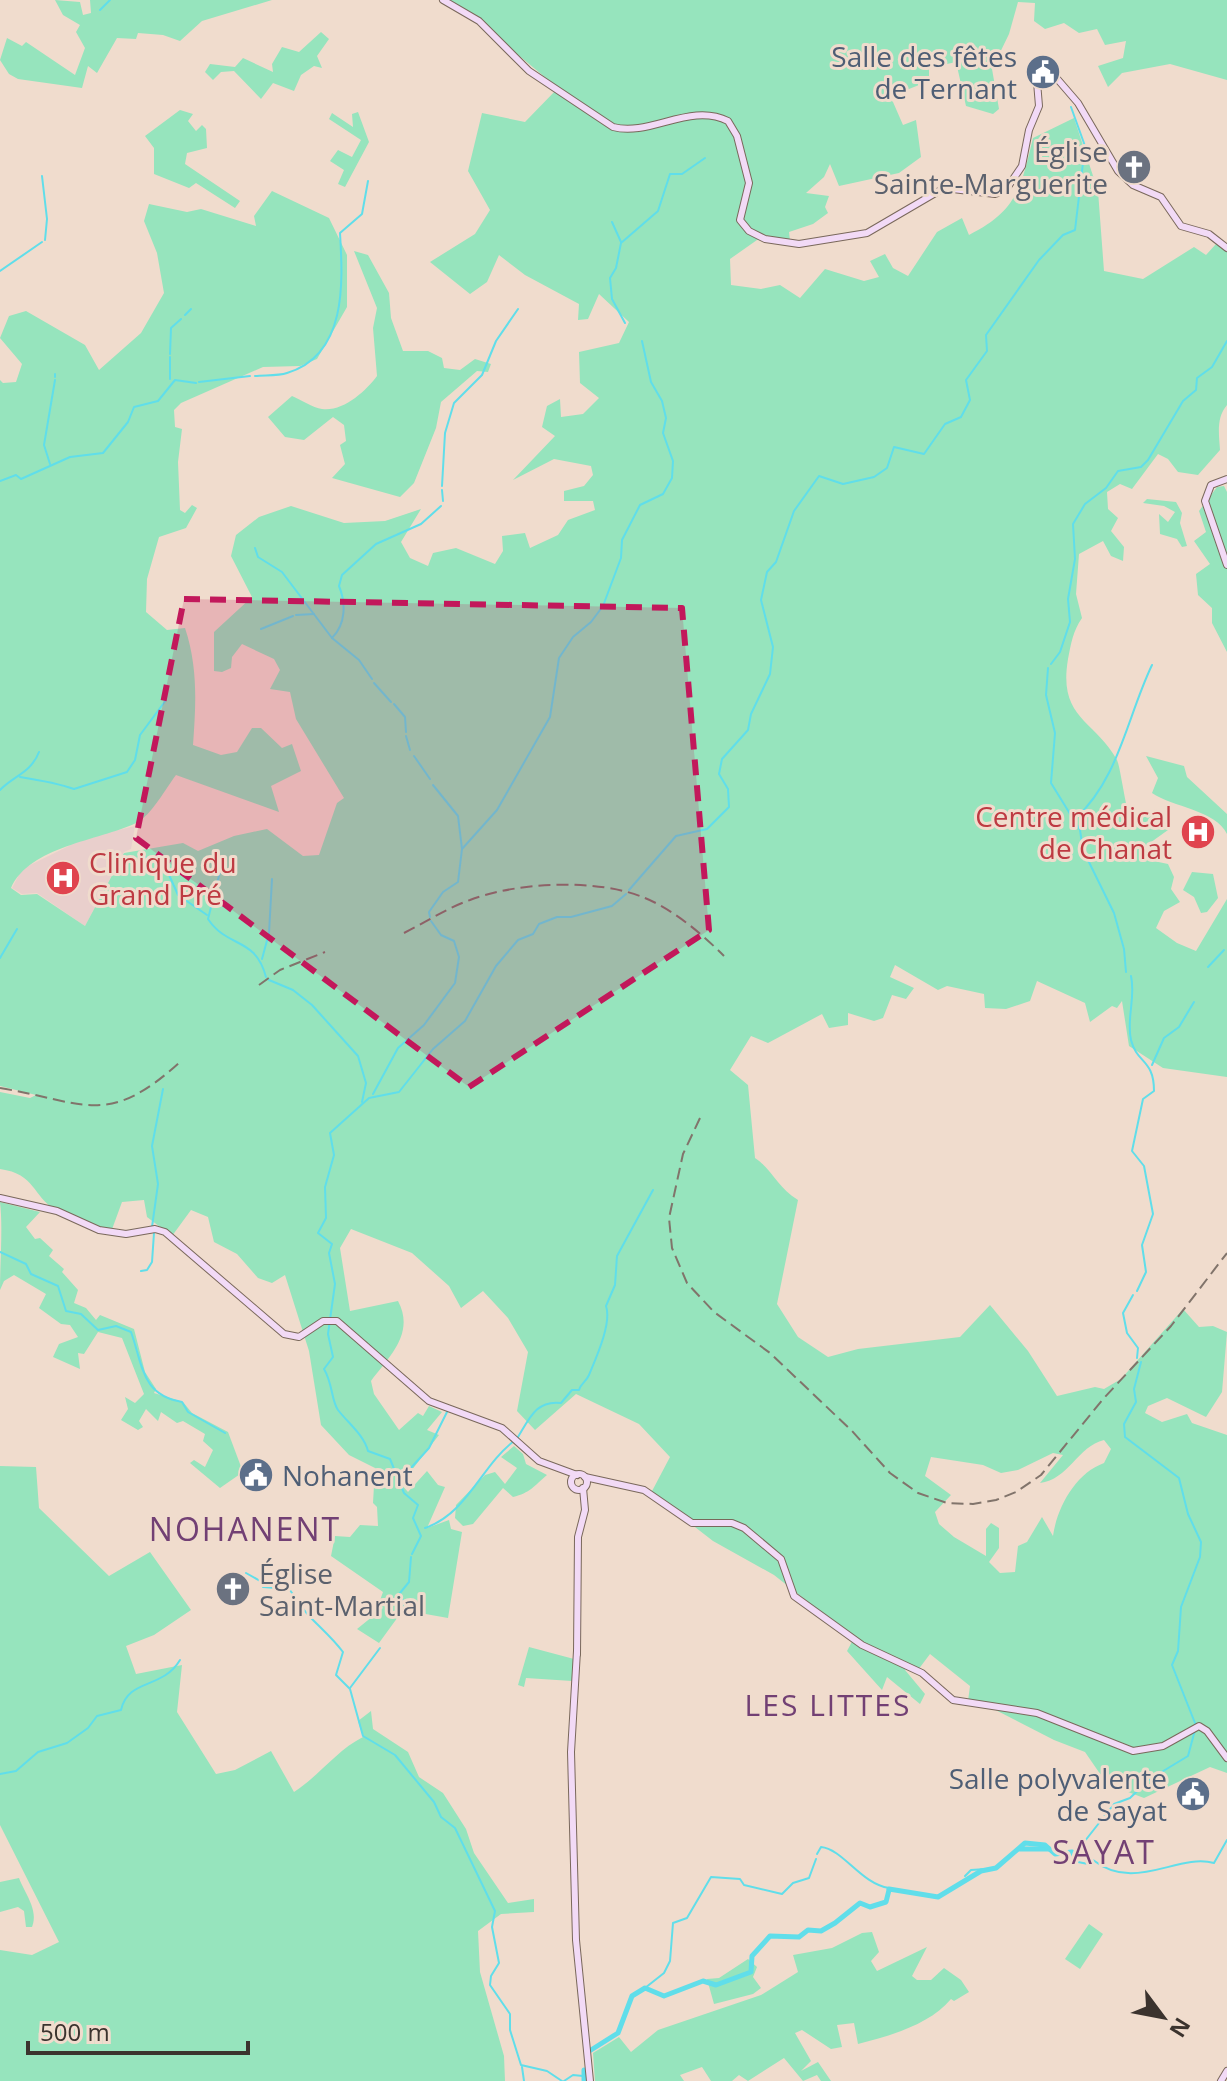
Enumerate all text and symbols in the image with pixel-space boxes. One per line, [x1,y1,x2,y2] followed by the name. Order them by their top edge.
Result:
[831,37,1017,107] place label: Salle des fêtes de Ternant
[1024,53,1062,91] public building icon: Salle des fêtes de Ternant
[874,132,1108,202] place label: Église Sainte-Marguerite
[1115,148,1153,186] church icon: Église Sainte-Marguerite
[975,797,1172,867] place label: Centre médical de Chanat
[1179,813,1217,851] hospital icon: Centre médical de Chanat
[89,843,237,913] place label: Clinique du Grand Pré
[44,859,82,897] hospital icon: Clinique du Grand Pré
[237,1456,275,1494] public building icon: Nohanent
[282,1456,413,1494] place label: Nohanent
[149,1507,341,1550] district label: NOHANENT
[259,1554,425,1624] place label: Église Saint-Martial
[214,1570,252,1608] church icon: Église Saint-Martial
[745,1684,911,1725] district label: LES LITTES
[949,1759,1167,1829] place label: Salle polyvalente de Sayat
[1174,1775,1212,1813] public building icon: Salle polyvalente de Sayat
[1052,1830,1156,1873] district label: SAYAT
[1123,1977,1203,2057] north arrow
[28,2005,248,2055] scale bar
[1163,2013,1198,2044] text: N
[40,2015,110,2048] text: 500 m

